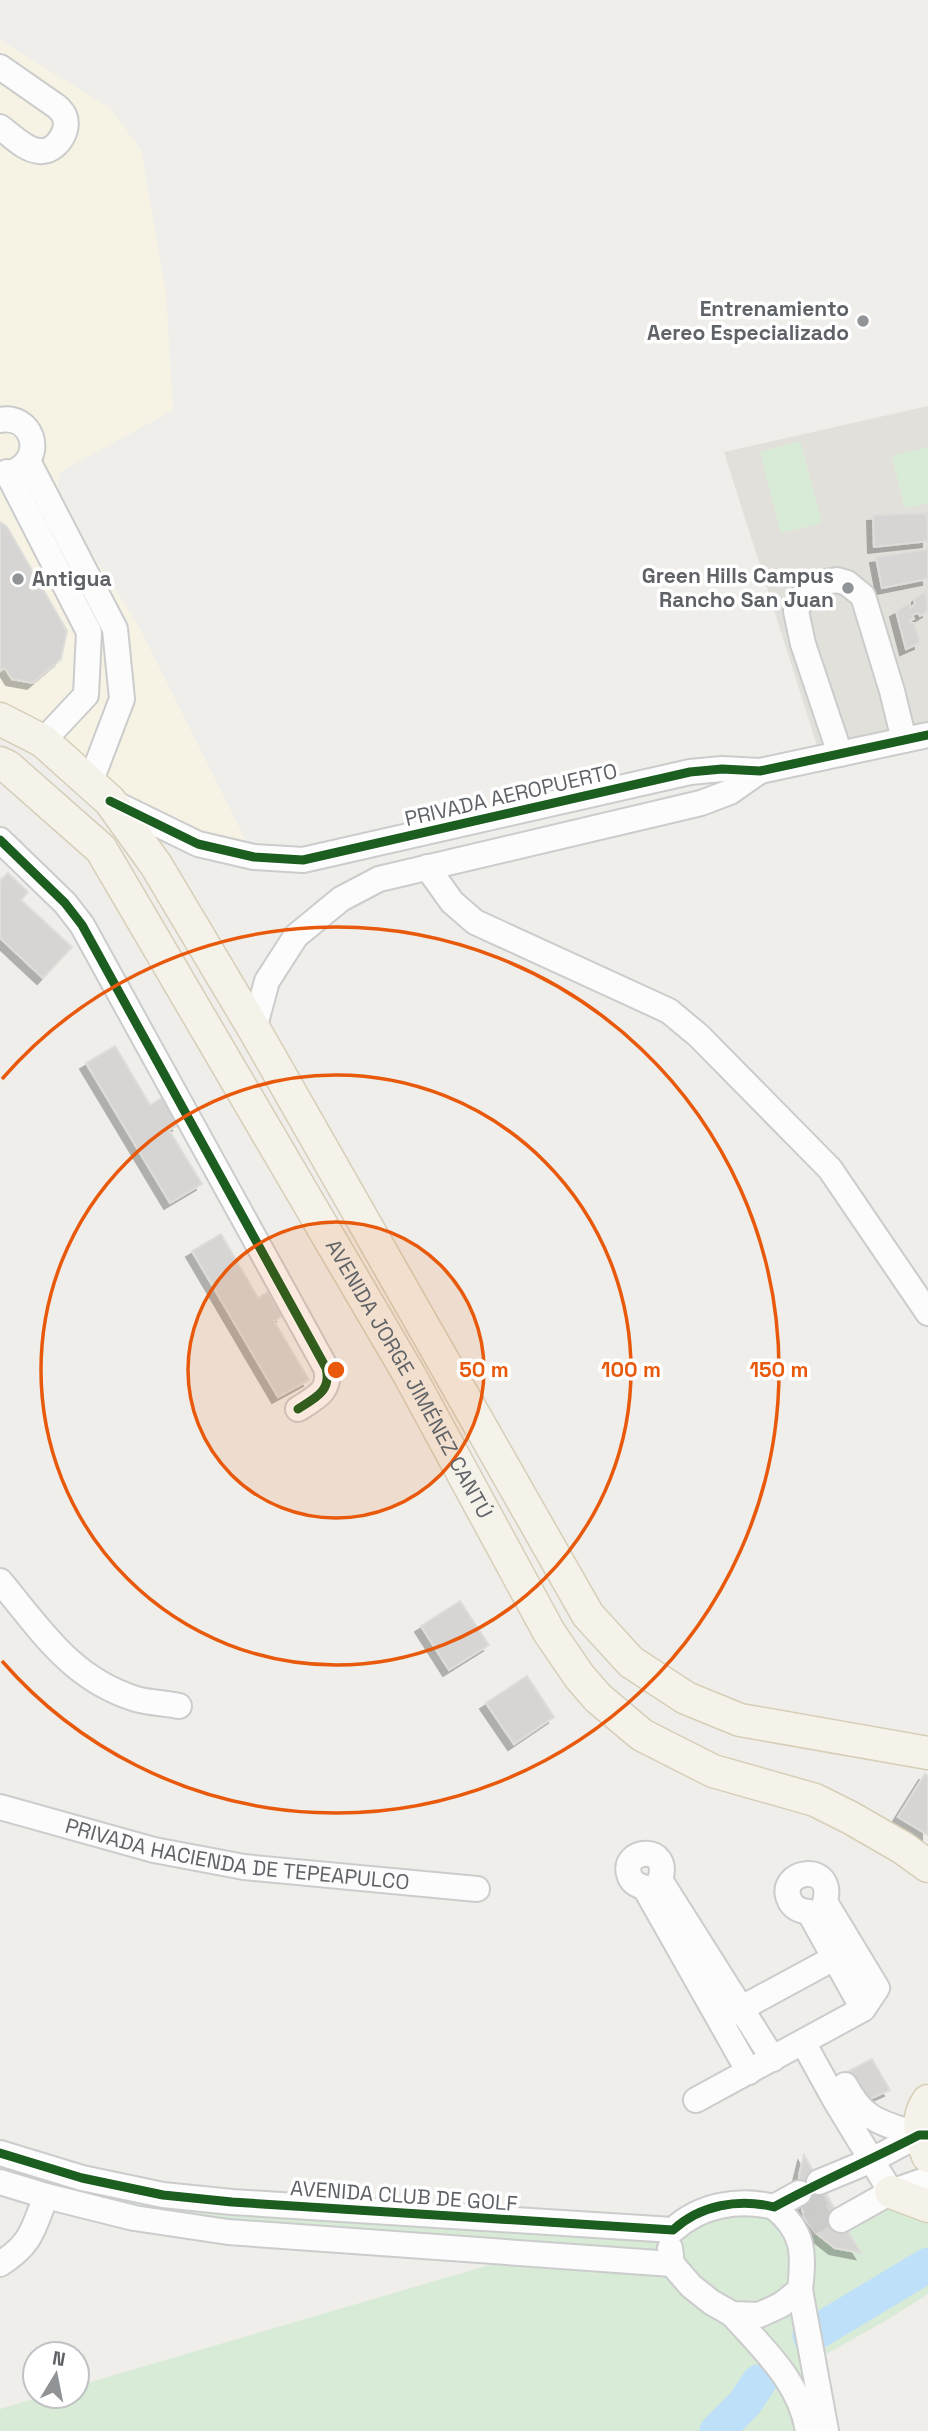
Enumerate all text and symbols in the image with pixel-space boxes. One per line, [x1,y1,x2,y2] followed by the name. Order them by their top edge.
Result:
[647,295,849,346] place label: Entrenamiento Aereo Especializado
[855,313,871,329] marker: Entrenamiento Aereo Especializado
[642,562,834,613] place label: Green Hills Campus Rancho San Juan
[32,565,112,592] place label: Antigua
[10,571,26,587] marker: Antigua
[840,580,856,596] marker: Green Hills Campus Rancho San Juan
[402,757,620,832] street label: PRIVADA AEROPUERTO
[320,1234,499,1523] street label: AVENIDA JORGE JIMÉNEZ CANTÚ
[459,1356,509,1383] text: 50 m
[601,1356,661,1383] text: 100 m
[750,1356,808,1383] text: 150 m
[324,1358,348,1382] centre of rings
[62,1812,411,1896] street label: PRIVADA HACIENDA DE TEPEAPULCO
[289,2174,519,2217] street label: AVENIDA CLUB DE GOLF
[21,2340,91,2410] north arrow
[50,2345,67,2372] text: N

